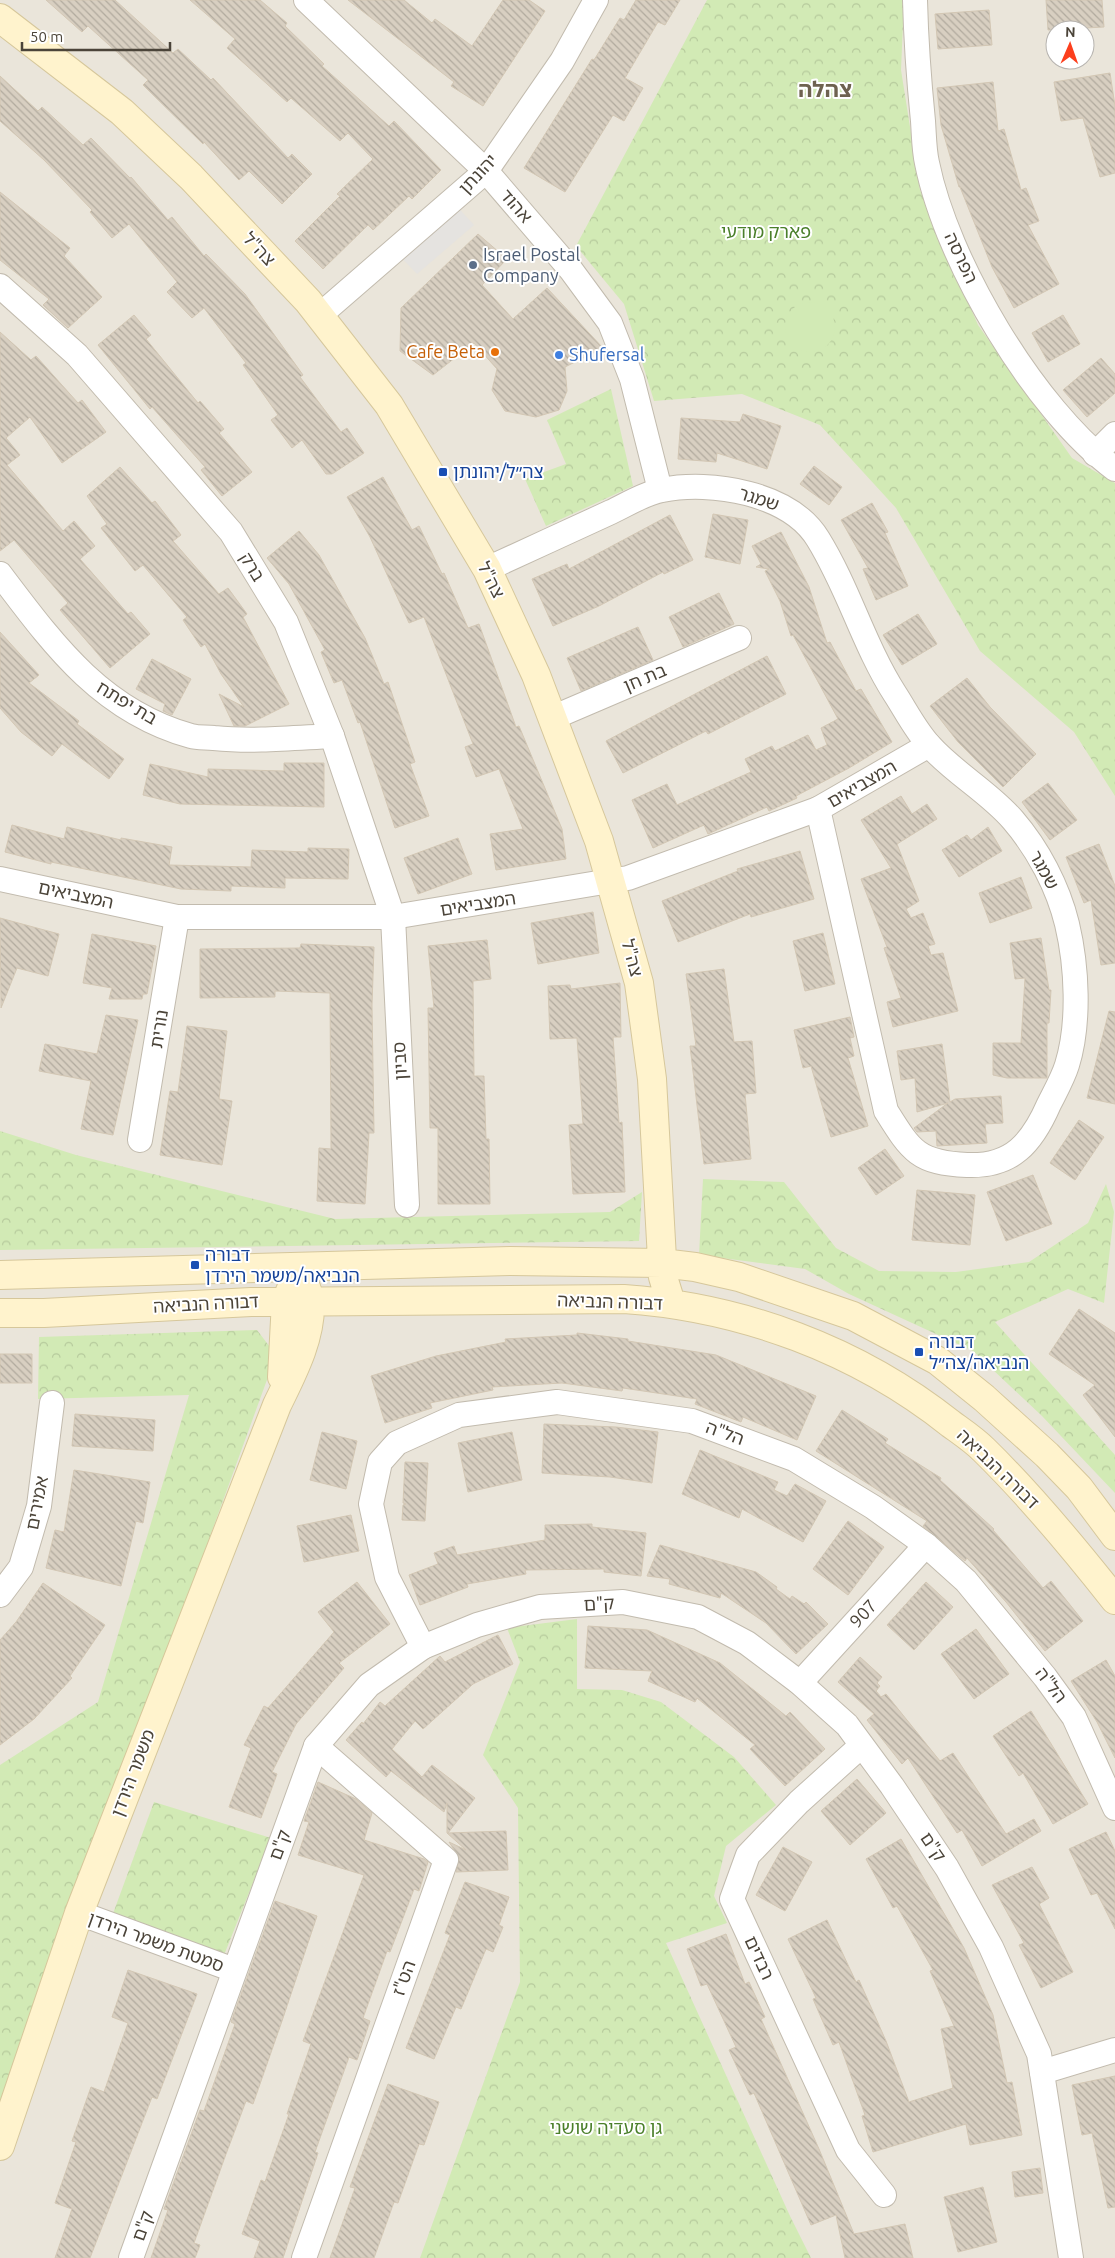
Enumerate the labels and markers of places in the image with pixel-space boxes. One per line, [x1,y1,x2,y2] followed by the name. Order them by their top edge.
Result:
[483,244,580,285] place label: Israel Postal Company
[467,259,479,271] marker: Israel Postal Company
[406,341,485,361] place label: Cafe Beta
[569,344,645,364] place label: Shufersal
[489,346,501,358] marker: Cafe Beta
[553,349,565,361] marker: Shufersal
[453,461,544,481] place label: צה״ל/יהונתן
[437,466,449,478] marker: צה״ל/יהונתן
[205,1244,360,1285] place label: דבורה הנביאה/משמר הירדן
[189,1259,201,1271] marker: דבורה הנביאה/משמר הירדן
[929,1331,1029,1372] place label: דבורה הנביאה/צה״ל
[913,1346,925,1358] marker: דבורה הנביאה/צה״ל

